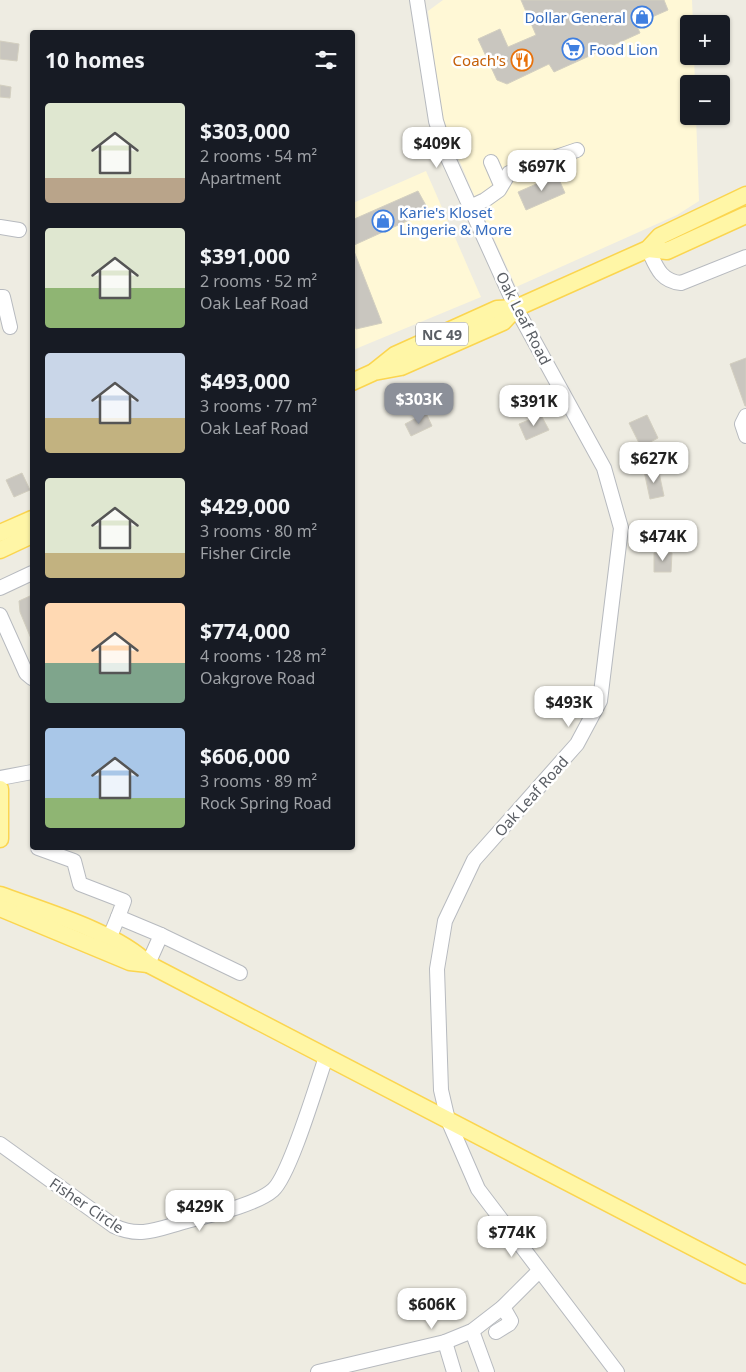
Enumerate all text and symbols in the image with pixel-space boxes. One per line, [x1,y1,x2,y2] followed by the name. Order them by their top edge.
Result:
[630,5,654,29] shop icon: Dollar General
[524,7,626,27] place label: Dollar General
[680,15,730,125] map controls
[680,15,730,65] button: +
[561,37,585,61] supermarket icon: Food Lion
[589,39,658,59] place label: Food Lion
[45,46,145,74] text: 10 homes
[312,46,340,74] icon: filters
[510,48,534,72] restaurant icon: Coach's
[453,50,506,70] place label: Coach's
[680,75,730,125] button: −
[200,117,290,145] text: $303,000
[85,123,145,183] icon: home
[402,126,472,169] pin: $409K
[413,132,461,154] text: $409K
[200,145,317,167] text: 2 rooms · 54 m²
[507,150,577,192] pin: $697K
[518,155,566,177] text: $697K
[200,167,281,189] text: Apartment
[399,202,512,239] place label: Karie's Kloset Lingerie & More
[371,209,395,233] shop icon: Karie's Kloset Lingerie & More
[200,242,290,270] text: $391,000
[85,248,145,308] icon: home
[492,268,556,368] street label: Oak Leaf Road
[200,270,317,292] text: 2 rooms · 52 m²
[200,292,309,314] text: Oak Leaf Road
[416,322,468,346] road number: NC 49
[200,367,290,395] text: $493,000
[85,373,145,433] icon: home
[384,382,454,425] pin: $303K
[499,384,569,427] pin: $391K
[395,388,443,410] text: $303K
[510,390,558,412] text: $391K
[200,395,317,417] text: 3 rooms · 77 m²
[200,417,309,439] text: Oak Leaf Road
[619,442,689,484] pin: $627K
[630,447,678,469] text: $627K
[200,492,290,520] text: $429,000
[85,498,145,558] icon: home
[200,520,317,542] text: 3 rooms · 80 m²
[628,520,698,562] pin: $474K
[639,525,687,547] text: $474K
[200,542,291,564] text: Fisher Circle
[200,617,290,645] text: $774,000
[85,623,145,683] icon: home
[200,645,326,667] text: 4 rooms · 128 m²
[200,667,315,689] text: Oakgrove Road
[534,686,604,728] pin: $493K
[545,691,593,713] text: $493K
[200,742,290,770] text: $606,000
[85,748,145,808] icon: home
[489,751,573,841] street label: Oak Leaf Road
[200,770,317,792] text: 3 rooms · 89 m²
[200,792,332,814] text: Rock Spring Road
[46,1173,128,1237] street label: Fisher Circle
[165,1190,235,1232] pin: $429K
[176,1195,224,1217] text: $429K
[477,1216,547,1258] pin: $774K
[488,1221,536,1243] text: $774K
[397,1288,467,1330] pin: $606K
[408,1293,456,1315] text: $606K

